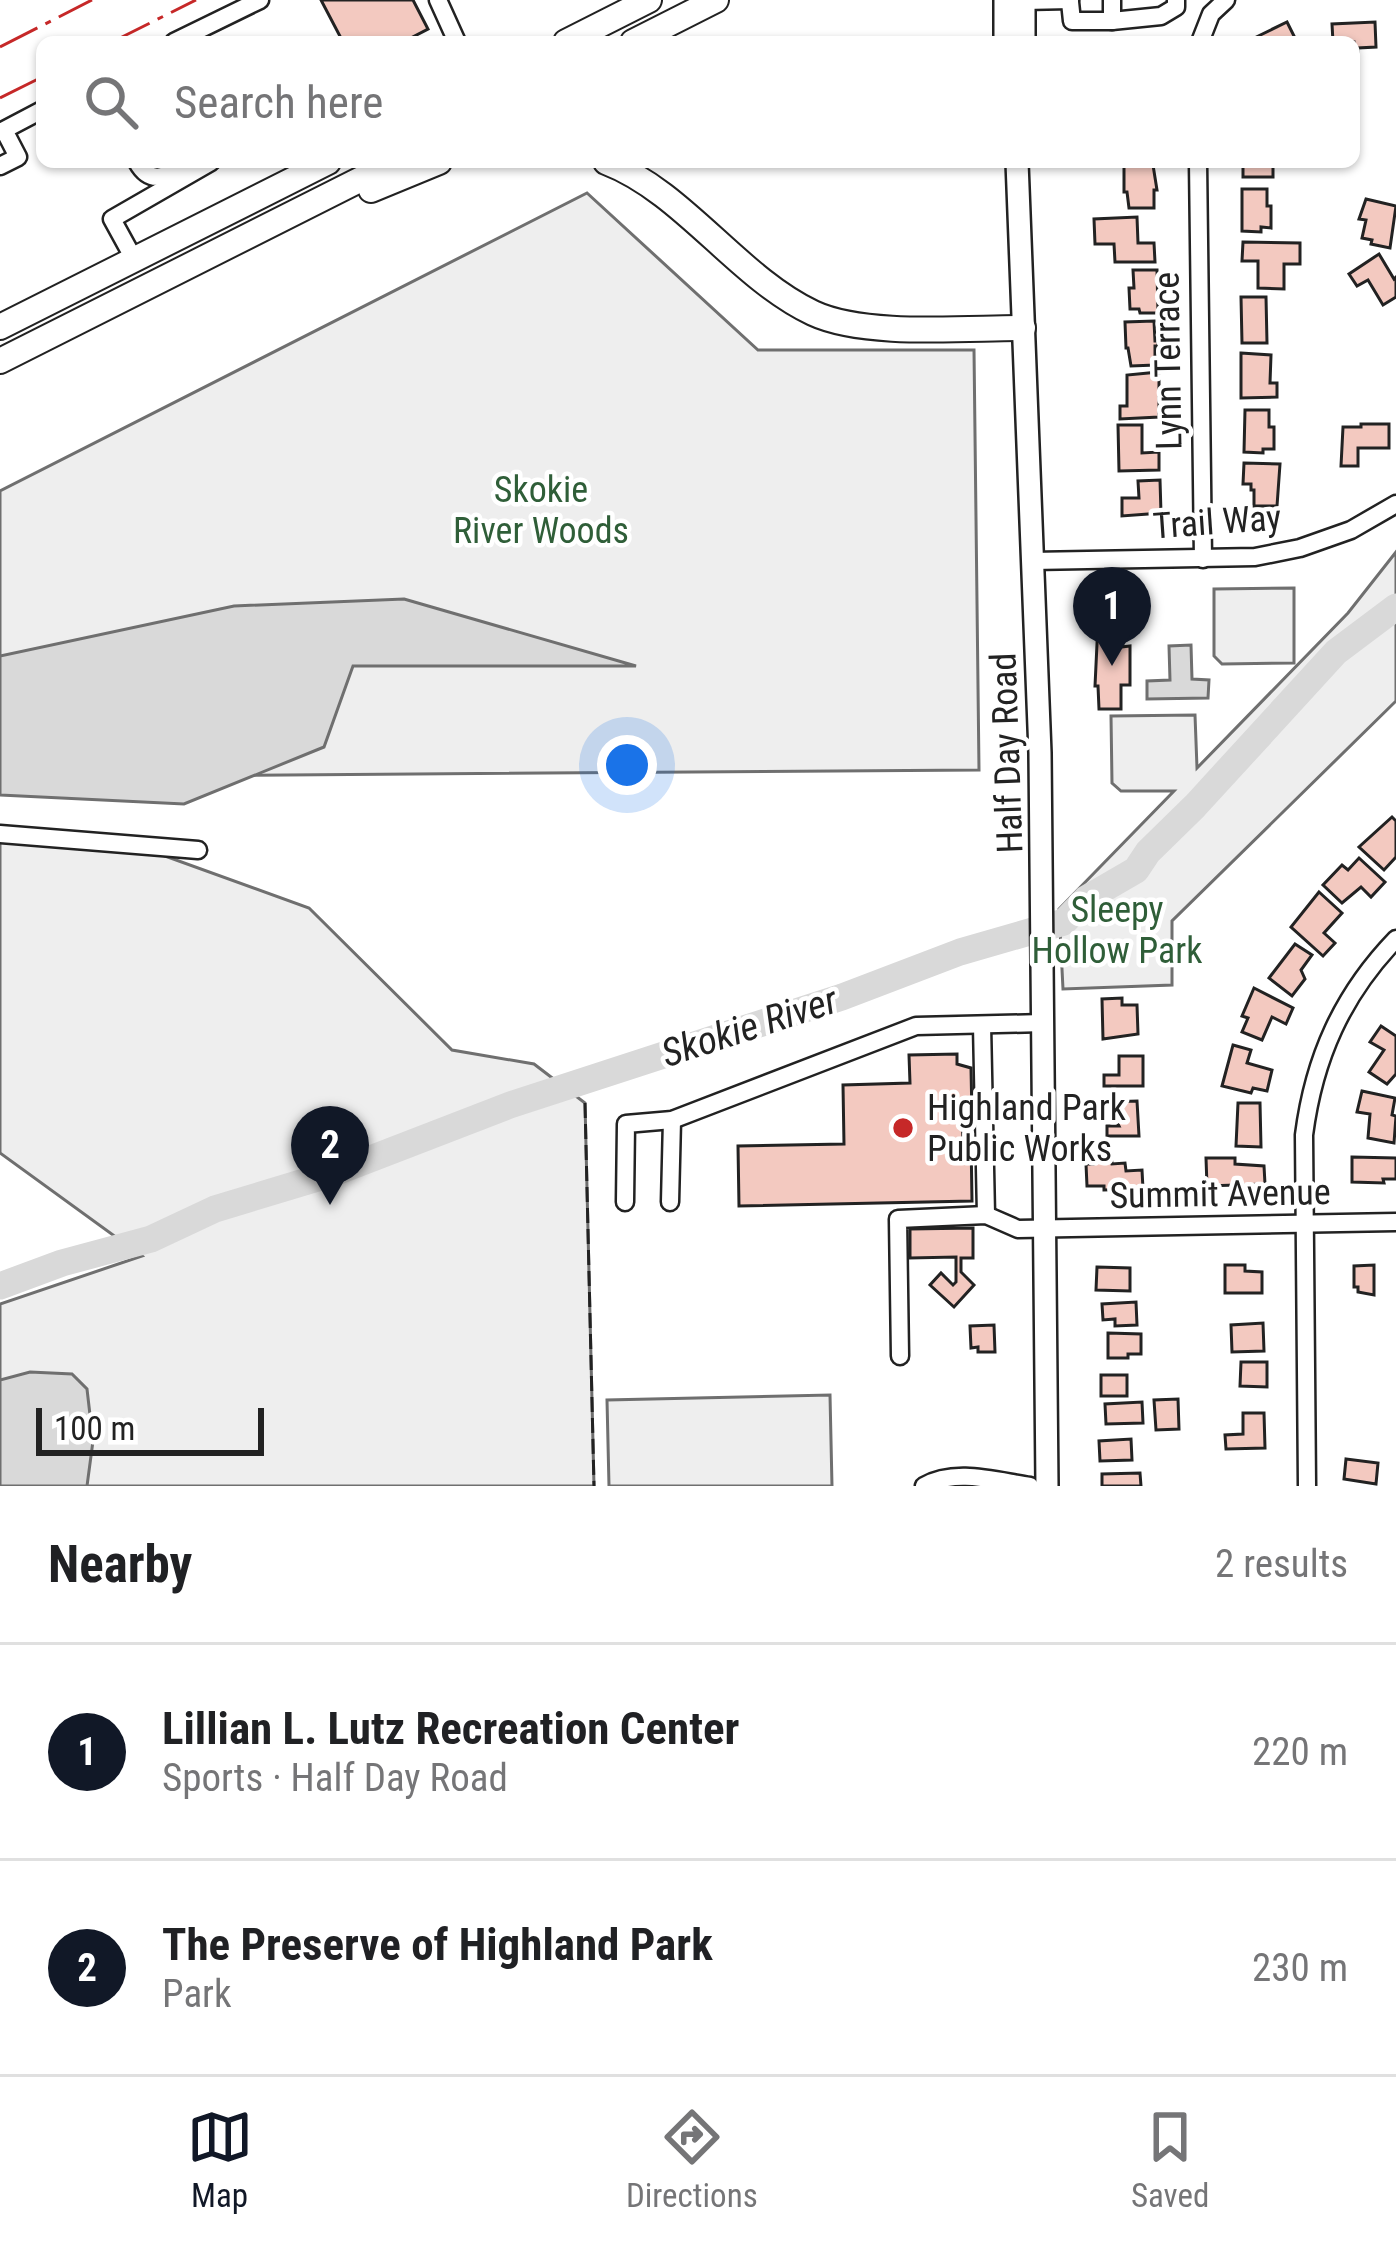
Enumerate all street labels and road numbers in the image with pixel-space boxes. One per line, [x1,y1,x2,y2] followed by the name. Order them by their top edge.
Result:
[1145,272,1191,450] street label: Lynn Terrace
[1151,497,1283,547] street label: Trail Way
[983,652,1031,854] street label: Half Day Road
[1109,1171,1331,1217] street label: Summit Avenue

